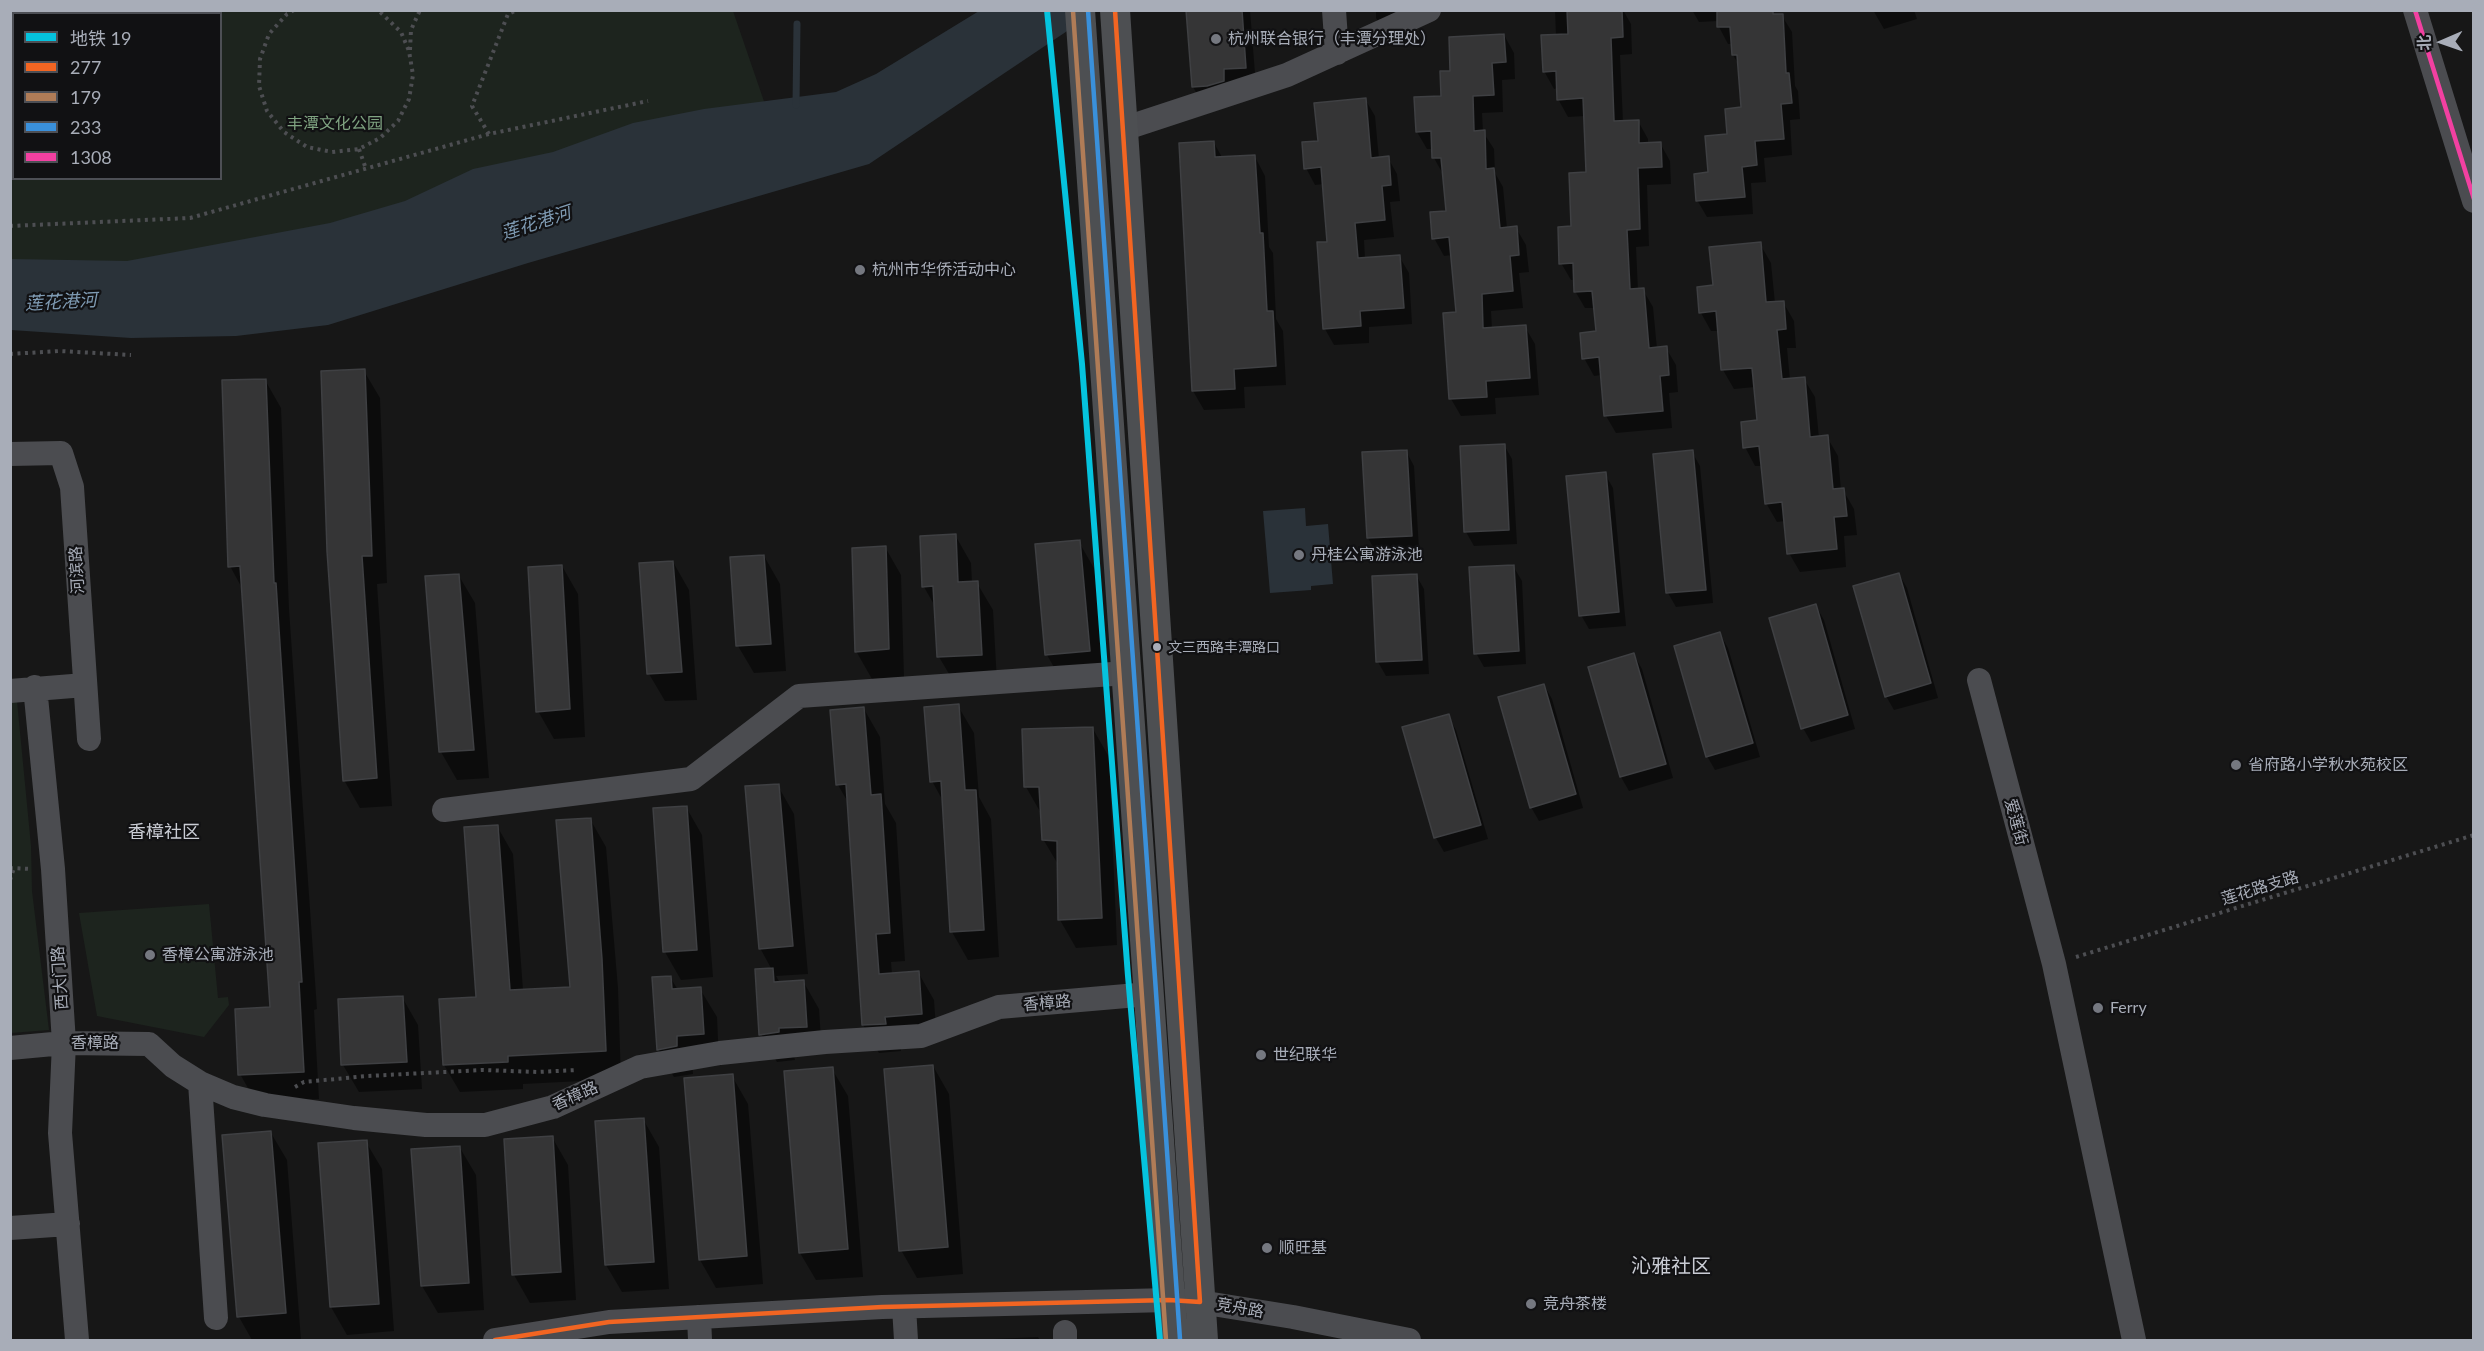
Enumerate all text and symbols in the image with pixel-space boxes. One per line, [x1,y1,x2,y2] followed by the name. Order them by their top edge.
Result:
[12,12,222,180] legend
[2412,12,2472,72] north arrow
[70,27,132,49] text: 地铁 19
[1228,29,1436,49] place label: 杭州联合银行（丰潭分理处）
[1209,32,1223,46] marker: 杭州联合银行（丰潭分理处）
[2414,34,2433,51] text: 北
[70,56,101,78] text: 277
[70,86,101,108] text: 179
[287,114,383,134] park label: 丰潭文化公园
[70,116,101,138] text: 233
[70,146,112,168] text: 1308
[498,202,574,244] water label: 莲花港河
[872,260,1016,280] place label: 杭州市华侨活动中心
[853,263,867,277] marker: 杭州市华侨活动中心
[24,289,98,315] water label: 莲花港河
[1311,545,1423,565] place label: 丹桂公寓游泳池
[66,546,88,594] street label: 河滨路
[1292,548,1306,562] marker: 丹桂公寓游泳池
[1168,639,1280,655] place label: 文三西路丰潭路口
[1151,641,1163,653] marker: 文三西路丰潭路口
[2248,755,2408,775] place label: 省府路小学秋水苑校区
[2229,758,2243,772] marker: 省府路小学秋水苑校区
[2001,796,2031,848] street label: 爱莲街
[128,821,200,843] district label: 香樟社区
[2219,867,2301,909] street label: 莲花路支路
[48,945,72,1011] street label: 西大门路
[162,945,274,965] place label: 香樟公寓游泳池
[143,948,157,962] marker: 香樟公寓游泳池
[1022,991,1072,1015] street label: 香樟路
[2110,998,2147,1018] place label: Ferry
[2091,1001,2105,1015] marker: Ferry
[71,1033,119,1053] street label: 香樟路
[1273,1045,1337,1065] place label: 世纪联华
[1254,1048,1268,1062] marker: 世纪联华
[549,1077,601,1115] street label: 香樟路
[1279,1238,1327,1258] place label: 顺旺基
[1260,1241,1274,1255] marker: 顺旺基
[1631,1255,1711,1279] district label: 沁雅社区
[1215,1294,1265,1322] street label: 竞舟路
[1543,1294,1607,1314] place label: 竞舟茶楼
[1524,1297,1538,1311] marker: 竞舟茶楼

